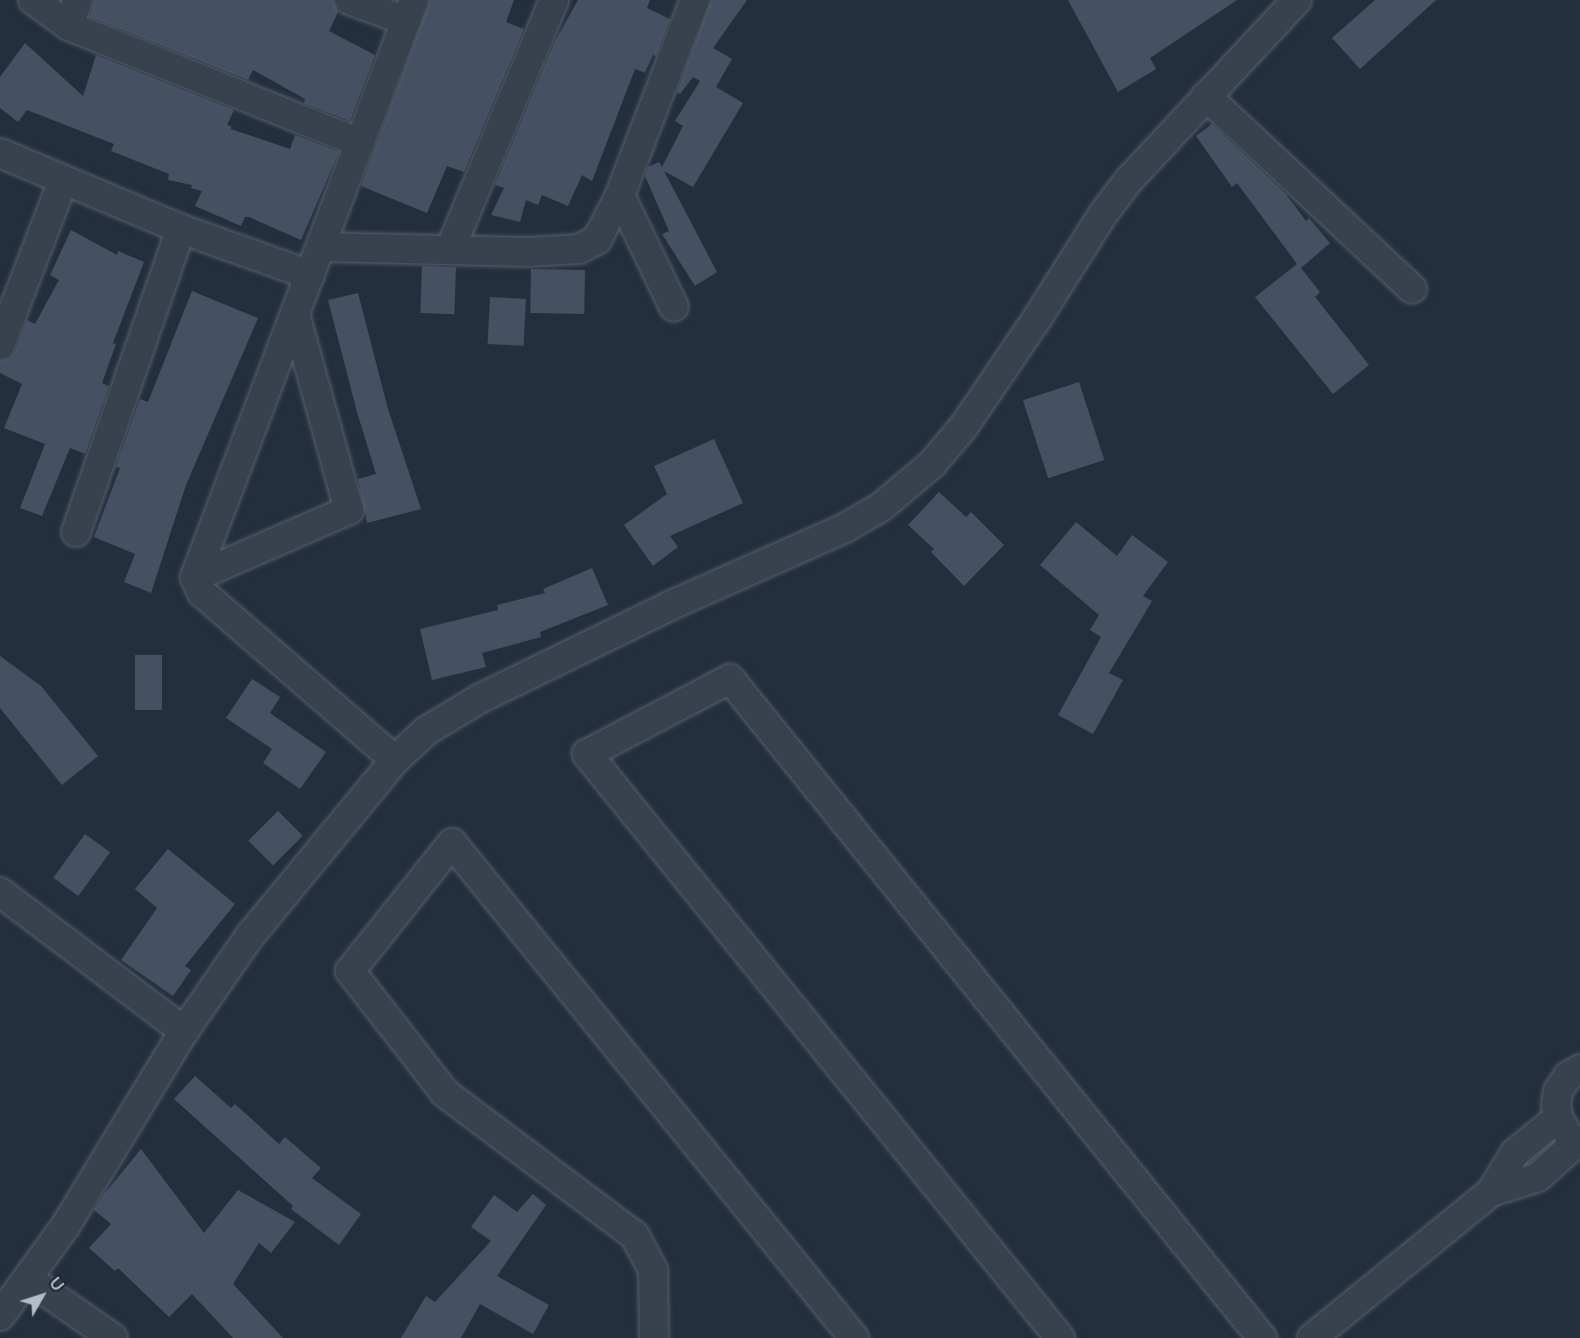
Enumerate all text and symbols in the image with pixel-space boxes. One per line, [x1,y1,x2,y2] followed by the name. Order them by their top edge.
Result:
[12,1266,72,1326] north arrow
[45,1274,68,1295] text: U

